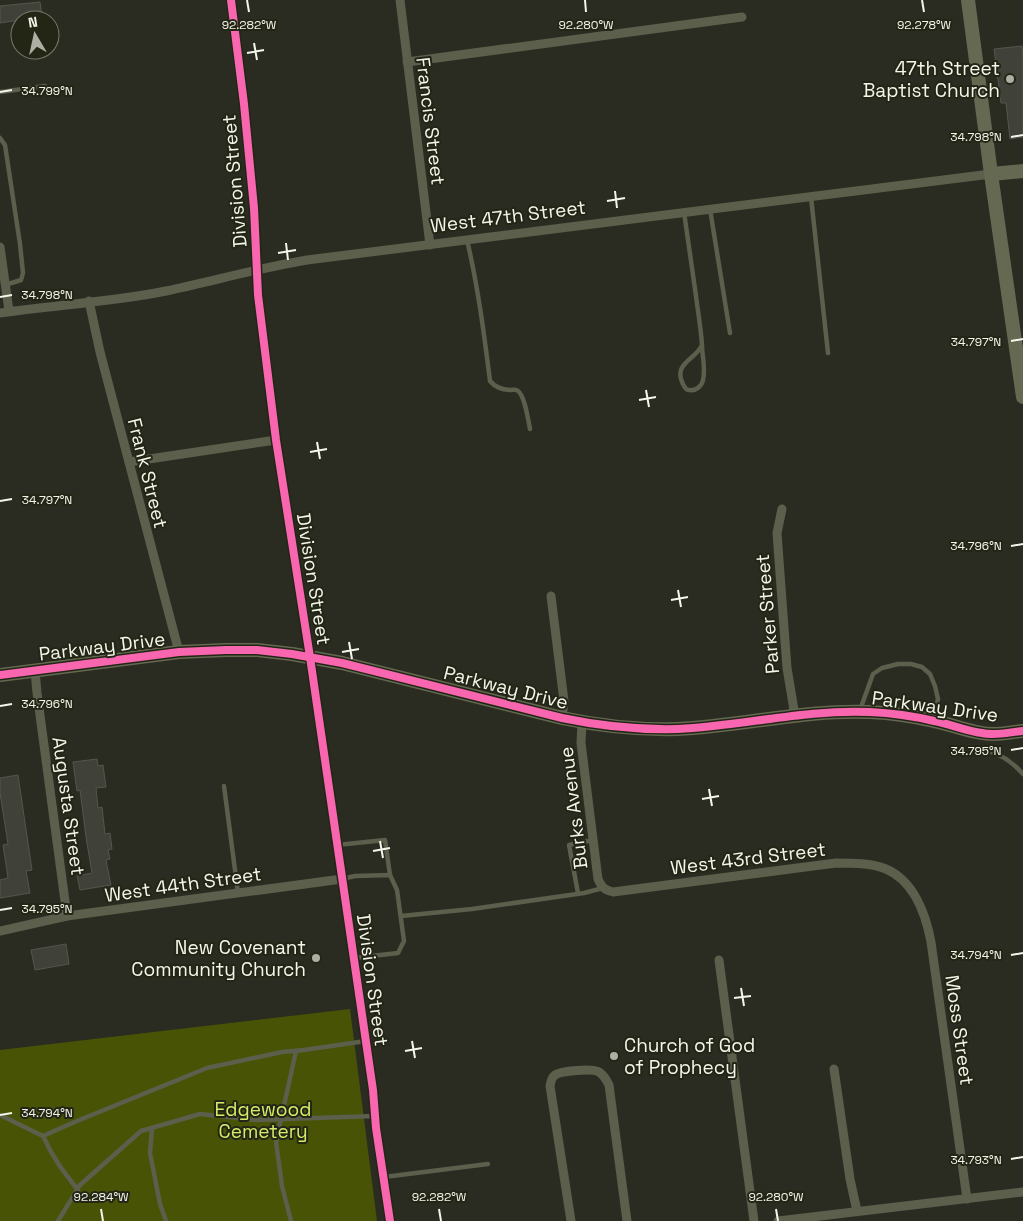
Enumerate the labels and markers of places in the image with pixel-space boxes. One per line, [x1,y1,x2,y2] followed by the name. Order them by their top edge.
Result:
[863,56,1000,103] place label: 47th Street Baptist Church
[1004,73,1016,85] marker: 47th Street Baptist Church
[131,935,306,982] place label: New Covenant Community Church
[310,952,322,964] marker: New Covenant Community Church
[624,1033,755,1080] place label: Church of God of Prophecy
[608,1050,620,1062] marker: Church of God of Prophecy

